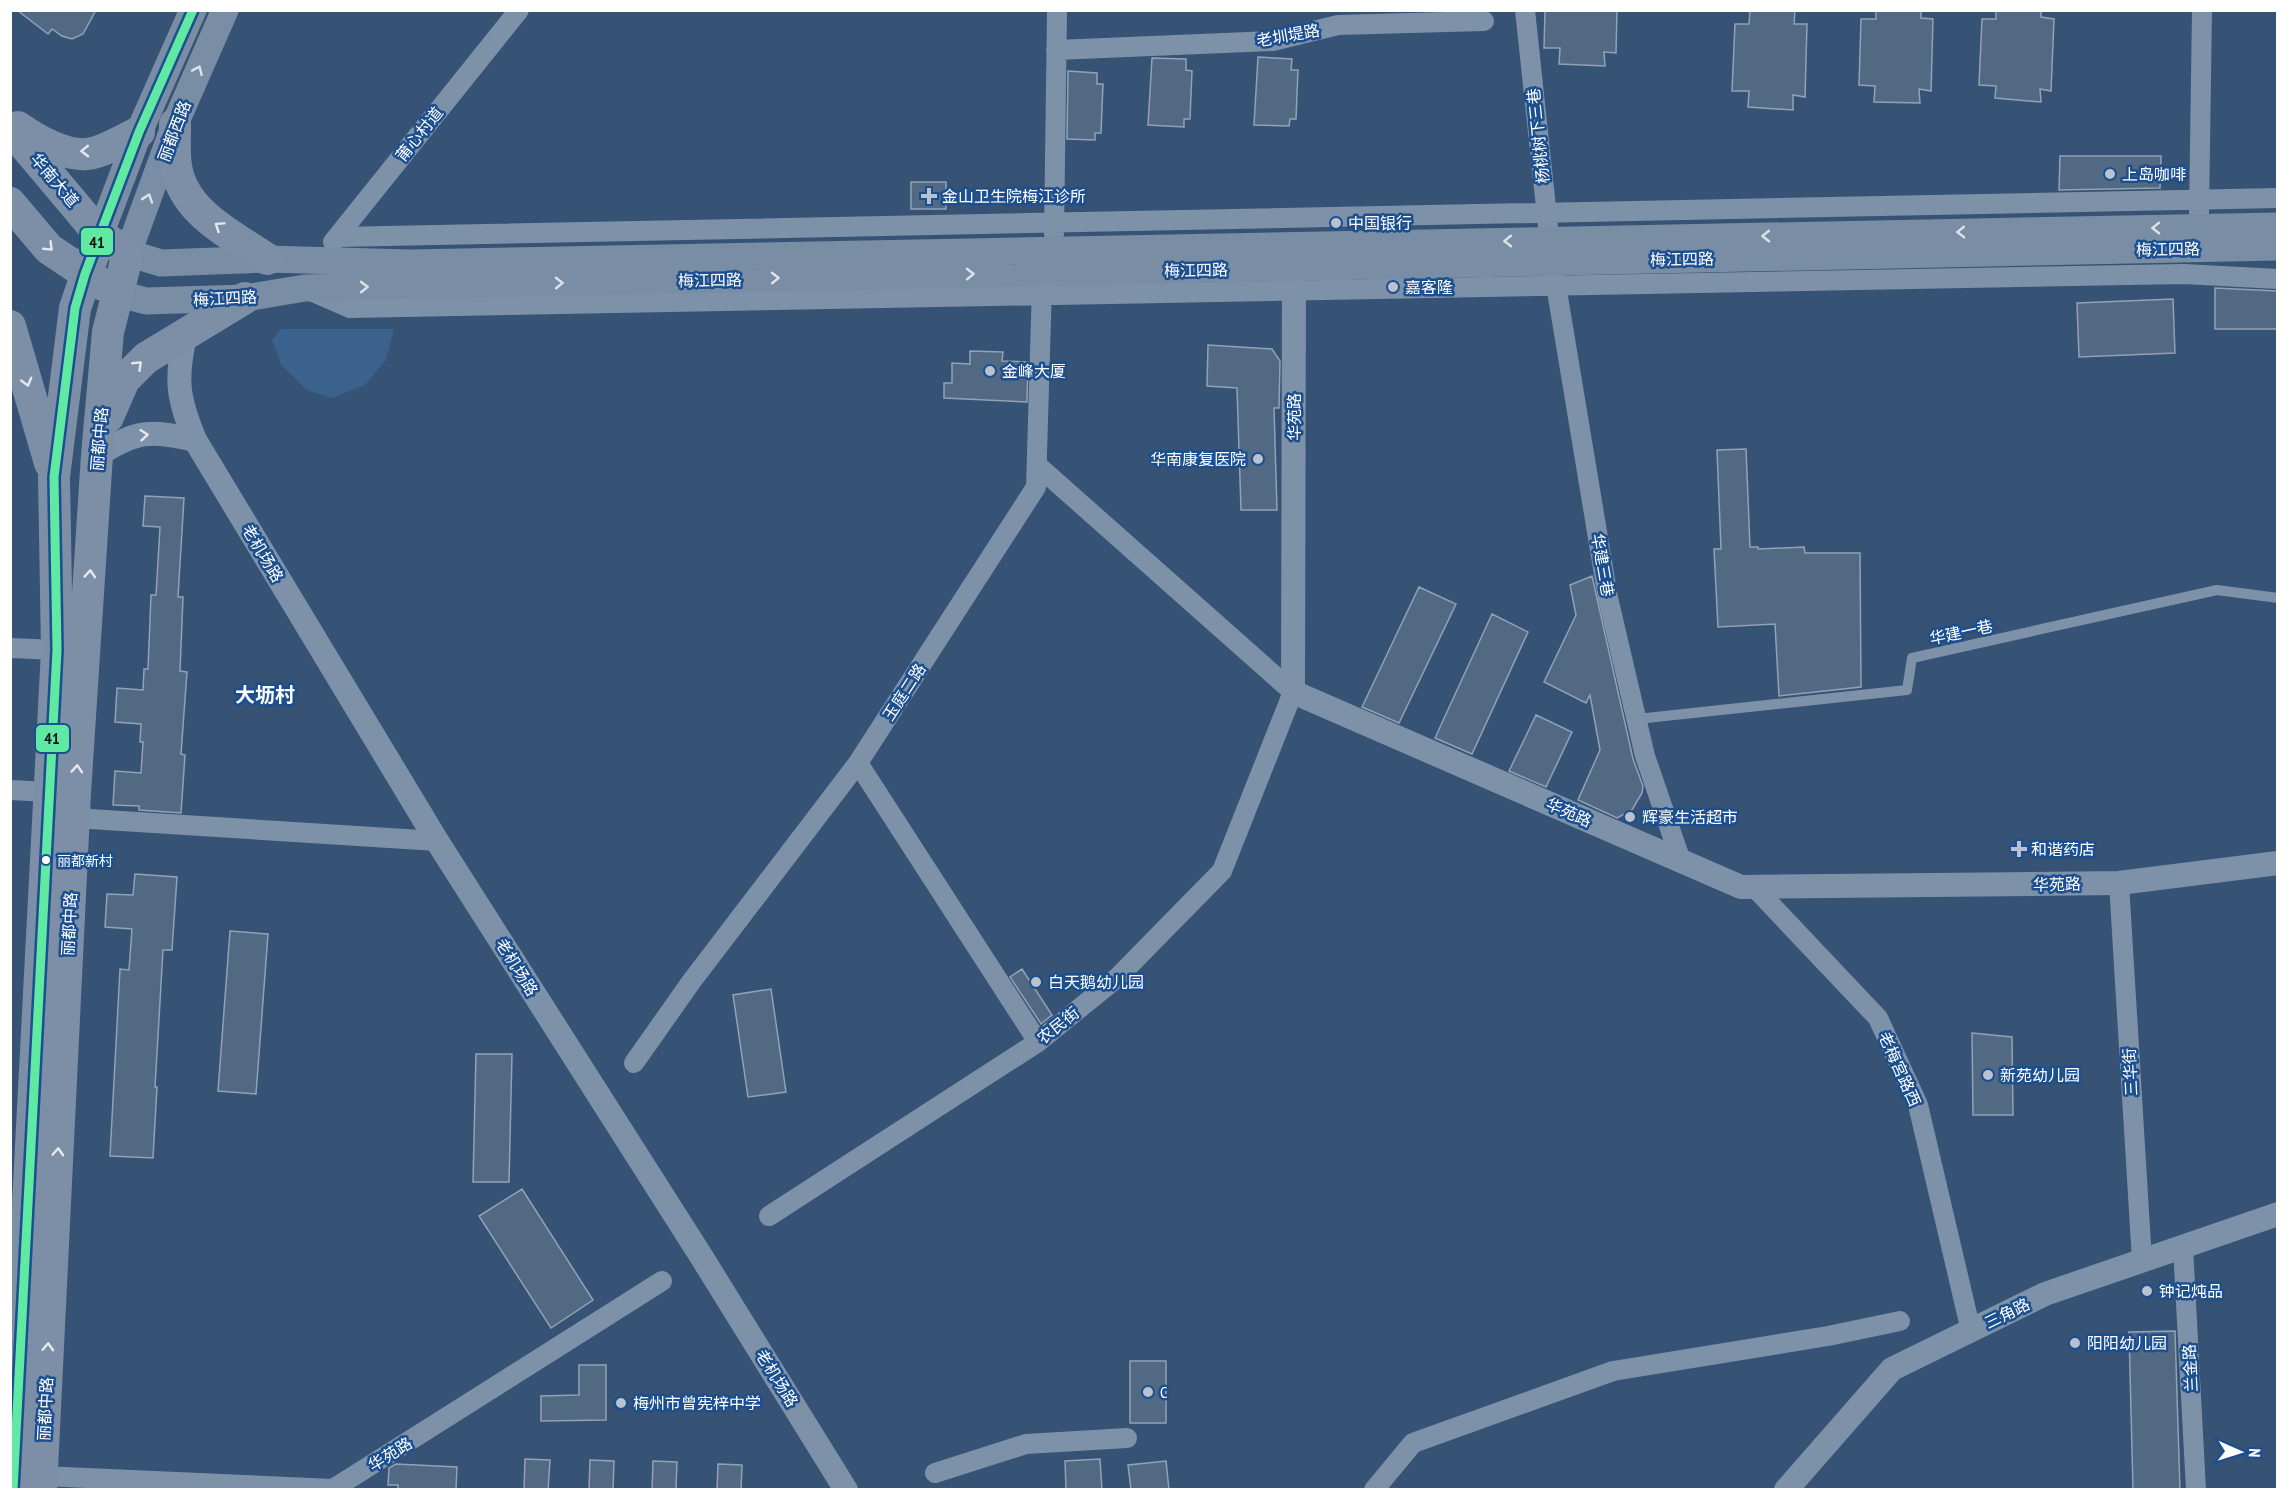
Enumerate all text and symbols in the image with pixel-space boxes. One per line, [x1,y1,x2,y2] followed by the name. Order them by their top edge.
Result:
[1255,20,1321,50] street label: 老圳堤路
[191,66,203,77] one-way arrow
[1523,87,1553,185] street label: 杨桃树下三巷
[153,98,195,164] street label: 丽都西路
[391,103,447,165] street label: 莆心村道
[80,145,89,158] one-way arrow
[27,149,83,211] street label: 华南大道
[2122,164,2186,184] place label: 上岛咖啡
[2103,167,2117,181] marker: 上岛咖啡
[942,186,1086,206] place label: 金山卫生院梅江诊所
[920,187,938,205] marker: 金山卫生院梅江诊所
[141,193,154,204] one-way arrow
[1348,213,1412,233] place label: 中国银行
[1329,216,1343,230] marker: 中国银行
[214,222,225,233] one-way arrow
[2152,222,2161,234] one-way arrow
[1957,226,1966,238] one-way arrow
[80,227,114,256] line badge: 41
[1762,230,1771,242] one-way arrow
[89,232,105,252] text: 41
[1504,235,1513,247] one-way arrow
[2136,238,2200,260] street label: 梅江四路
[42,239,53,250] one-way arrow
[1650,248,1714,270] street label: 梅江四路
[1164,259,1228,281] street label: 梅江四路
[965,268,974,281] one-way arrow
[678,269,742,291] street label: 梅江四路
[770,272,779,285] one-way arrow
[554,277,563,289] one-way arrow
[1405,277,1453,297] place label: 嘉客隆
[1386,280,1400,294] marker: 嘉客隆
[359,281,368,293] one-way arrow
[193,286,257,310] street label: 梅江四路
[1002,361,1066,381] place label: 金峰大厦
[131,362,142,373] one-way arrow
[983,364,997,378] marker: 金峰大厦
[20,376,32,387] one-way arrow
[1284,393,1304,441] street label: 华苑路
[86,406,112,472] street label: 丽都中路
[140,429,149,442] one-way arrow
[1150,449,1246,469] place label: 华南康复医院
[1251,452,1265,466] marker: 华南康复医院
[238,520,288,586] street label: 老机场路
[1588,532,1618,598] street label: 华建三巷
[83,570,96,579] one-way arrow
[1928,616,1994,648] street label: 华建一巷
[878,660,930,724] street label: 玉庭二路
[235,682,295,708] district label: 大坜村
[35,724,70,753] line badge: 41
[44,728,60,748] text: 41
[70,764,83,773] one-way arrow
[1543,793,1595,831] street label: 华苑路
[1642,807,1738,827] place label: 辉豪生活超市
[1623,810,1637,824] marker: 辉豪生活超市
[2031,839,2095,859] place label: 和谐药店
[2012,842,2026,856] marker: 和谐药店
[57,852,113,870] place label: 丽都新村
[40,854,52,866] marker: 丽都新村
[2033,874,2081,894] street label: 华苑路
[57,892,81,956] street label: 丽都中路
[492,935,542,999] street label: 老机场路
[1048,972,1144,992] place label: 白天鹅幼儿园
[1029,975,1043,989] marker: 白天鹅幼儿园
[1033,1002,1083,1048] street label: 农民街
[1875,1028,1925,1110] street label: 老梅宮路西
[2119,1048,2141,1096] street label: 三华街
[2000,1065,2080,1085] place label: 新苑幼儿园
[1981,1068,1995,1082] marker: 新苑幼儿园
[51,1148,64,1157] one-way arrow
[2159,1281,2223,1301] place label: 钟记炖品
[2140,1284,2154,1298] marker: 钟记炖品
[1981,1293,2033,1333] street label: 三角路
[2087,1333,2167,1353] place label: 阳阳幼儿园
[2068,1336,2082,1350] marker: 阳阳幼儿园
[42,1343,55,1352] one-way arrow
[2179,1344,2201,1392] street label: 兰金路
[752,1346,802,1410] street label: 老机场路
[33,1377,57,1441] street label: 丽都中路
[1160,1382,1167,1402] place label: C
[1141,1385,1155,1399] marker: C
[633,1393,761,1413] place label: 梅州市曾宪梓中学
[614,1396,628,1410] marker: 梅州市曾宪梓中学
[2210,1422,2270,1482] north arrow
[364,1433,416,1475] street label: 华苑路
[2245,1448,2265,1458] text: N

